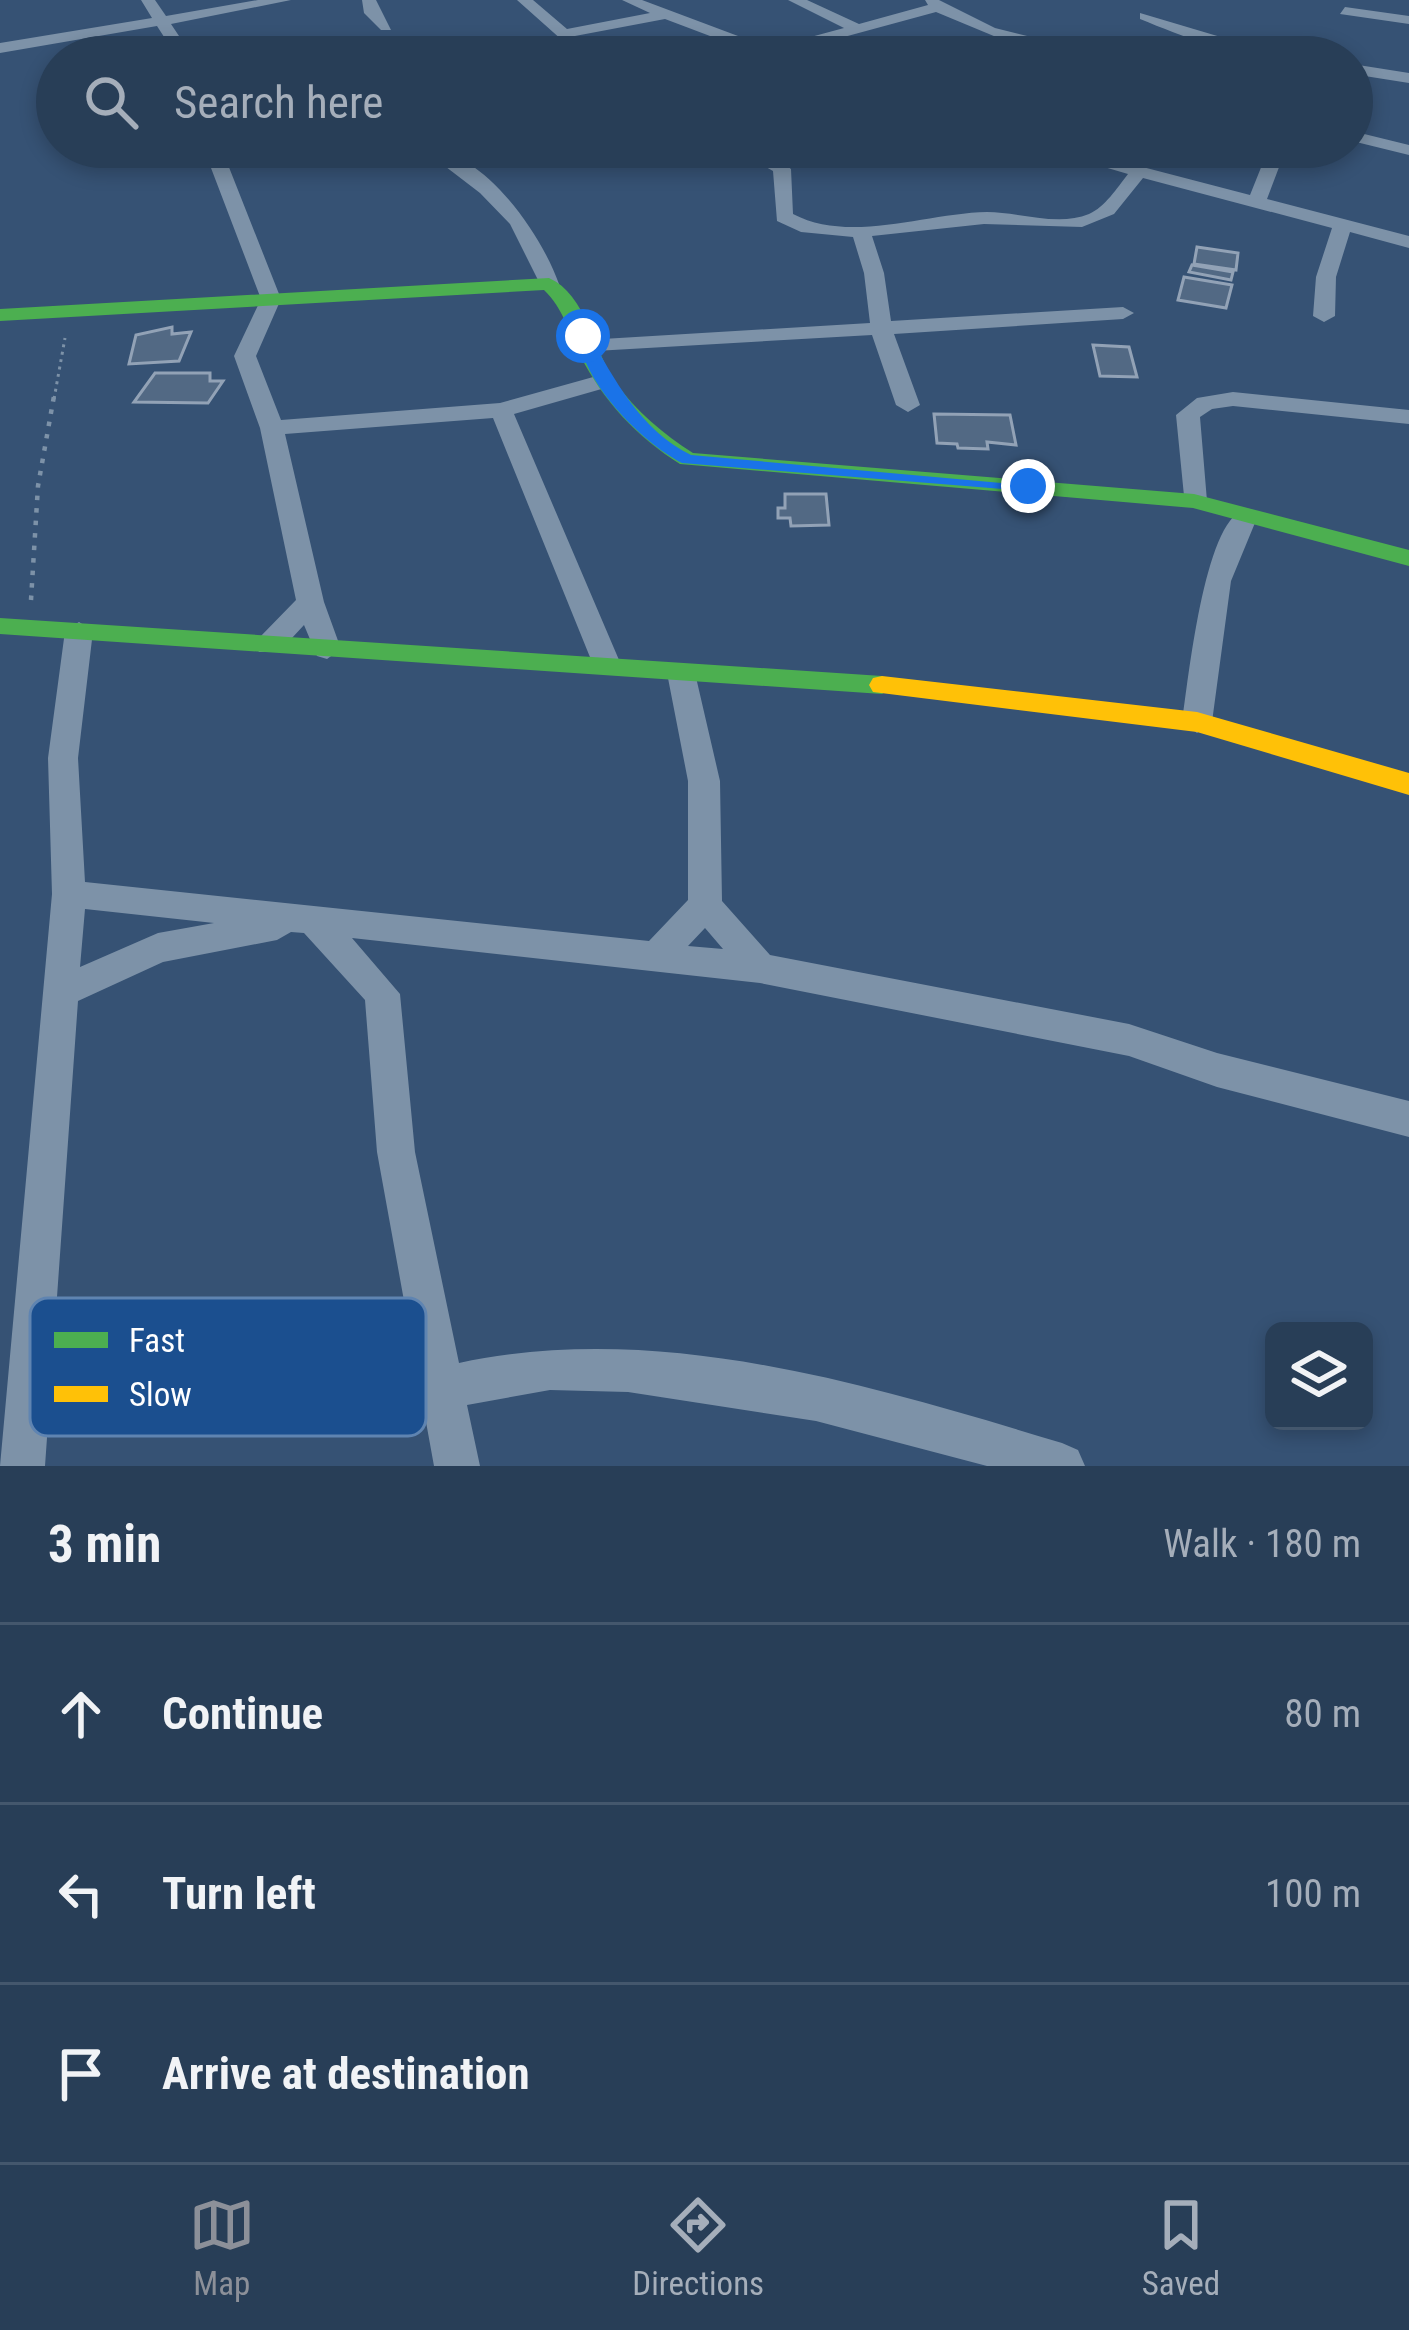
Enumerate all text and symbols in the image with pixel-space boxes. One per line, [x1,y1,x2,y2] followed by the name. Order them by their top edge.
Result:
[36,36,1373,168] search box
[78,69,144,135] icon: search
[174,76,383,129] text: Search here
[556,309,610,363] route start
[1001,459,1055,513] route end
[30,1298,426,1436] legend
[129,1321,185,1360] text: Fast
[1265,1322,1373,1430] map controls
[1265,1322,1373,1430] button: layers
[129,1375,192,1414] text: Slow
[48,1515,161,1574] text: 3 min
[1163,1521,1361,1567] text: Walk · 180 m
[48,1681,114,1747] icon: ahead
[162,1687,323,1740] text: Continue
[1284,1691,1361,1737] text: 80 m
[48,1861,114,1927] icon: left
[162,1867,316,1920] text: Turn left
[1265,1871,1361,1917] text: 100 m
[48,2041,114,2107] icon: arrive
[162,2047,530,2100] text: Arrive at destination
[189,2192,255,2303] tab: Map
[632,2192,764,2303] tab: Directions
[1142,2192,1220,2303] tab: Saved

